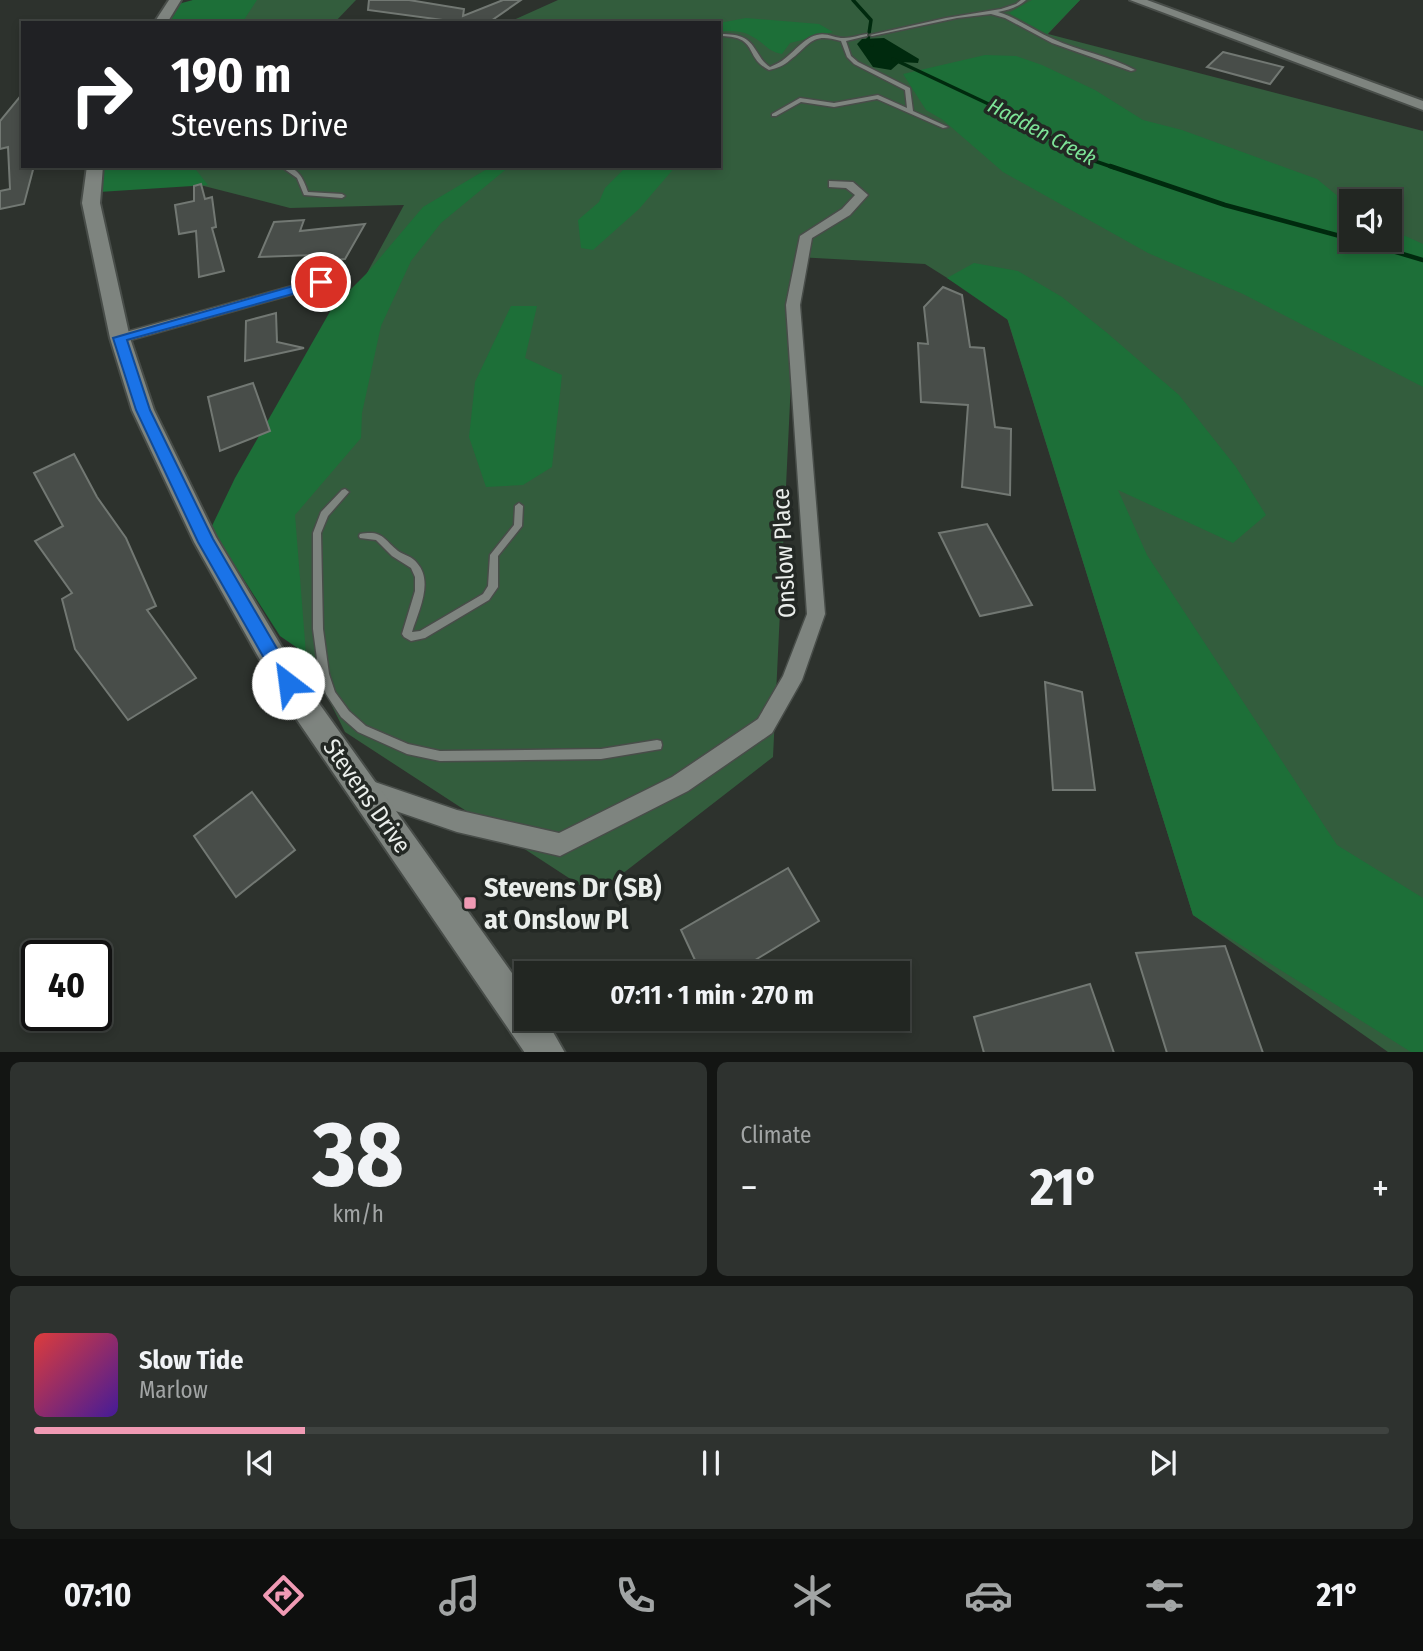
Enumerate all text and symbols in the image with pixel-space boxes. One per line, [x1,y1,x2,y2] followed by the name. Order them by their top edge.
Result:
[171,46,291,105] text: 190 m
[56,49,147,140] icon: right
[983,93,1101,171] water label: Hadden Creek
[171,106,348,144] text: Stevens Drive
[1339,189,1402,252] map controls
[1339,189,1402,252] button: sound
[291,252,351,312] pin
[302,263,340,301] icon: arrive
[767,487,801,619] street label: Onslow Place
[251,646,325,720] position arrow
[317,734,417,858] street label: Stevens Drive
[484,871,662,936] place label: Stevens Dr (SB) at Onslow Pl
[462,895,478,911] marker: Stevens Dr (SB) at Onslow Pl
[21,940,112,1031] speed limit sign: 40
[610,980,814,1011] text: 07:11 · 1 min · 270 m
[313,1100,404,1209] text: 38
[741,1121,811,1149] text: Climate
[1030,1156,1099,1219] text: 21°
[741,1165,758,1211] text: −
[1372,1165,1389,1211] text: +
[333,1200,384,1228] text: km/h
[139,1345,243,1376] text: Slow Tide
[139,1376,208,1404] text: Marlow
[241,1444,279,1482] icon: previous
[692,1444,730,1482] icon: pause
[1144,1444,1182,1482] icon: next
[259,1571,308,1620] icon: directions
[435,1571,484,1620] icon: music
[611,1571,660,1620] icon: phone
[788,1571,837,1620] icon: climate
[964,1571,1013,1620] icon: car
[1140,1571,1189,1620] icon: filters
[64,1576,131,1614] text: 07:10
[1317,1576,1359,1614] text: 21°

